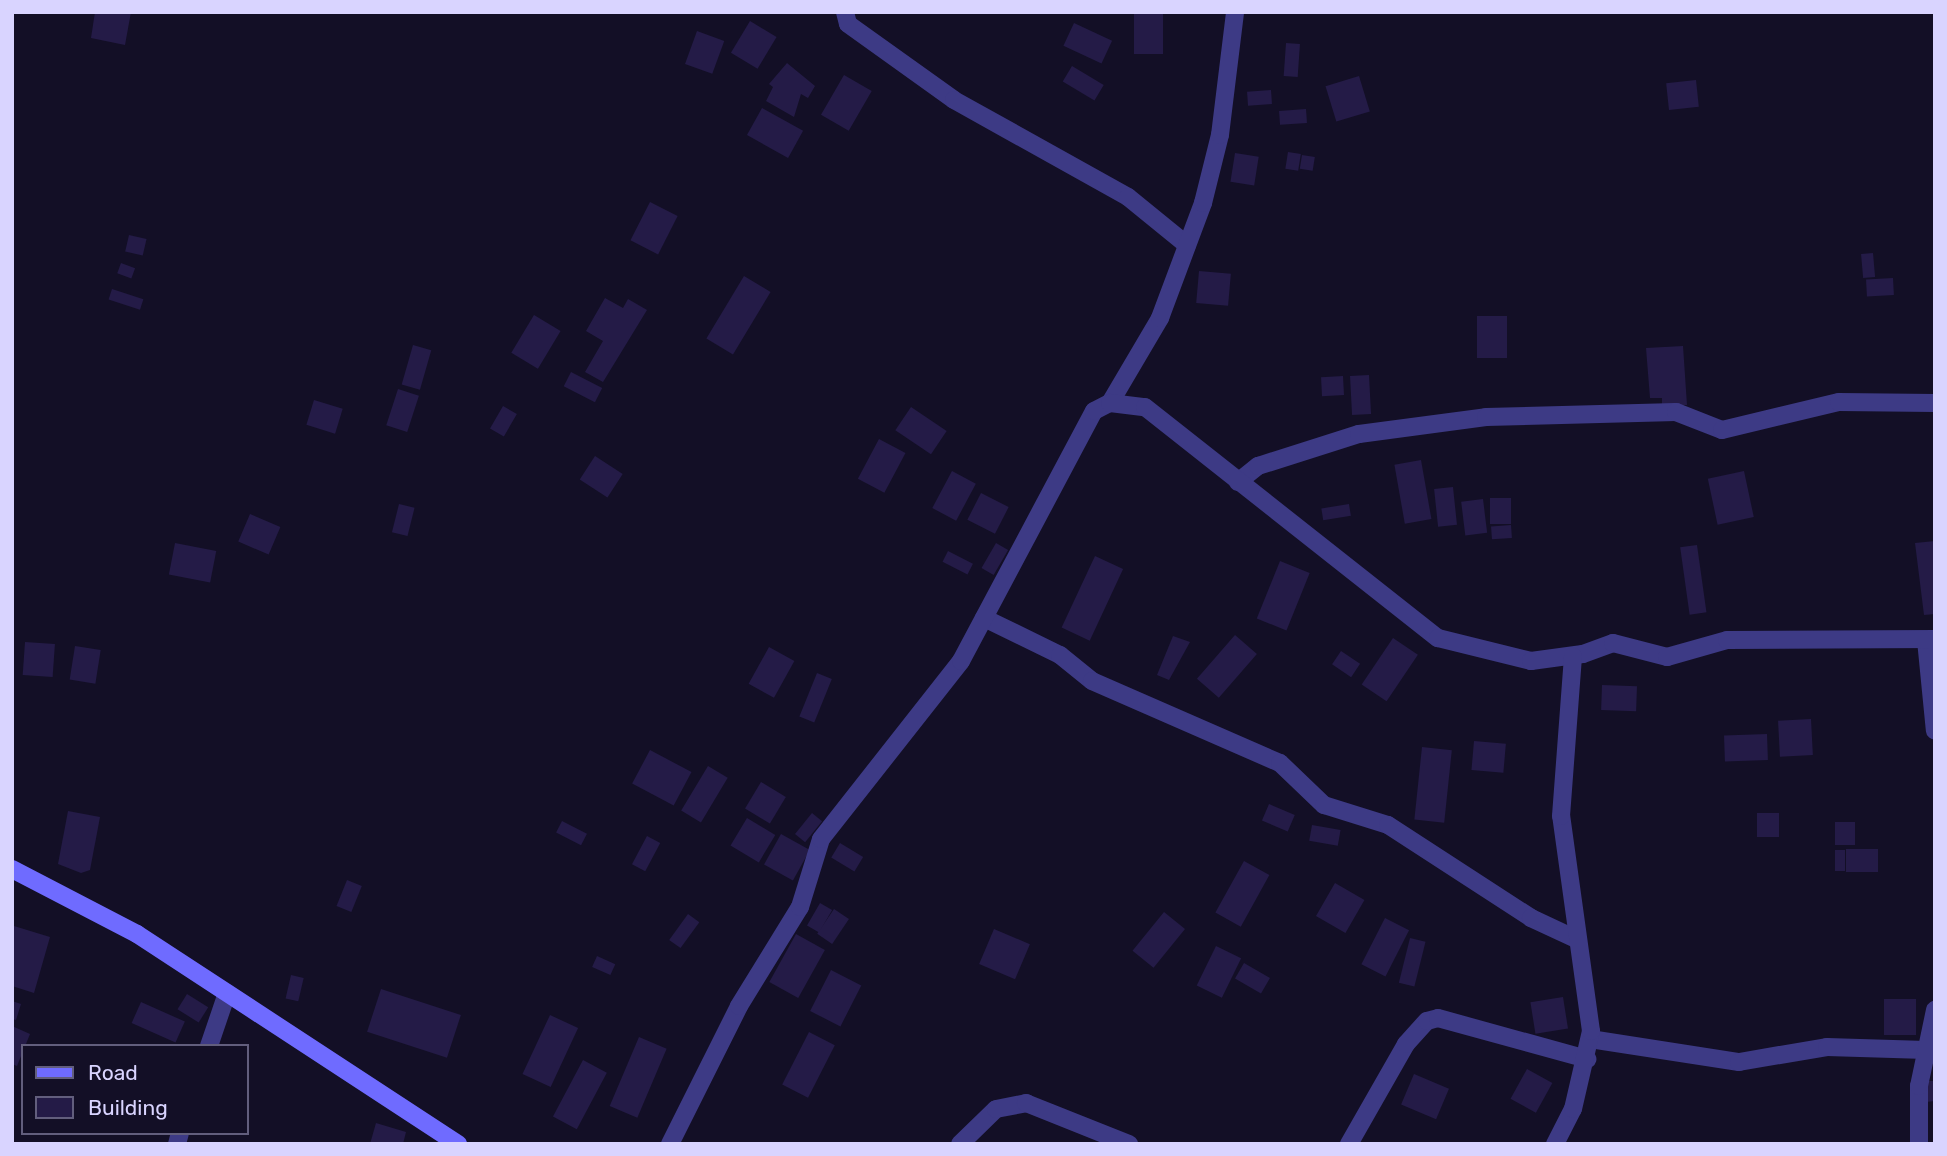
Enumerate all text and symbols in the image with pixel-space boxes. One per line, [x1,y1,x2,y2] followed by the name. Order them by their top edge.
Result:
[21,1044,248,1135] legend
[88,1060,138,1085] text: Road
[88,1095,168,1120] text: Building

